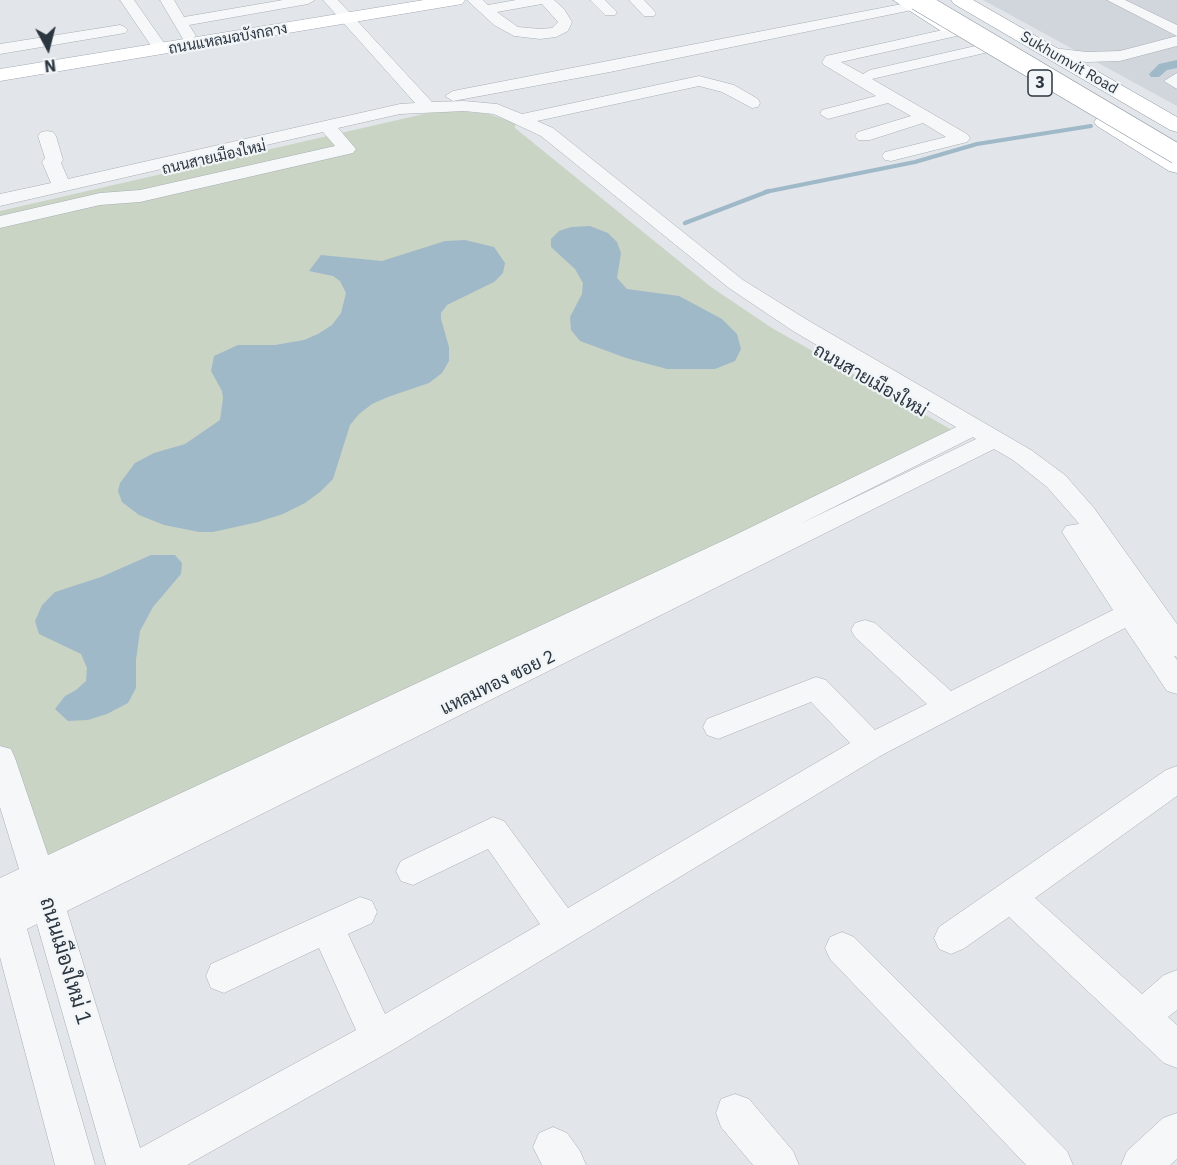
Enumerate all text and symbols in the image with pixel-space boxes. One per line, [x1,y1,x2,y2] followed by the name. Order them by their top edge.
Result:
[18,18,78,78] north arrow
[167,20,289,58] street label: ถนนแหลมฉบังกลาง
[1017,28,1121,98] street label: Sukhumvit Road
[43,55,57,76] text: N
[1028,70,1052,96] road number: 3
[160,137,268,179] street label: ถนนสายเมืองใหม่
[809,340,931,422] street label: ถนนสายเมืองใหม่
[437,646,559,720] street label: แหลมทอง ซอย 2
[34,894,96,1028] street label: ถนนเมืองใหม่ 1

